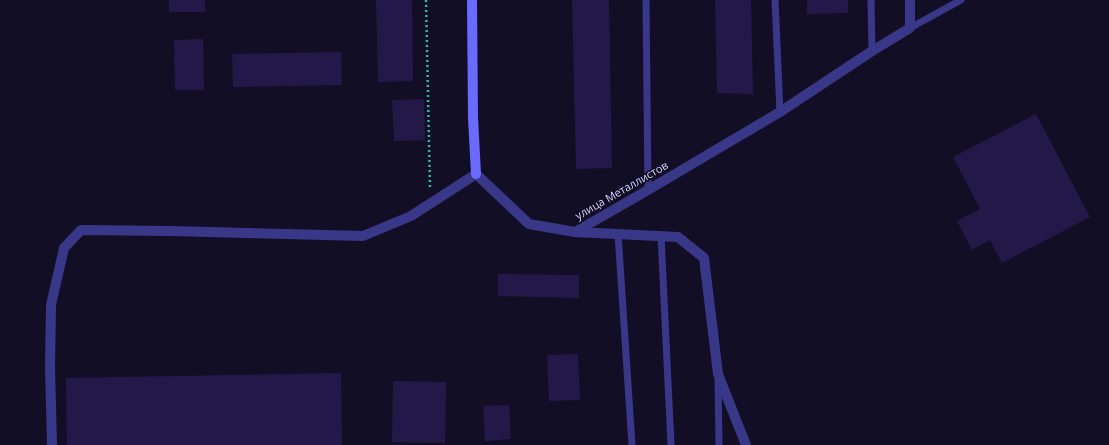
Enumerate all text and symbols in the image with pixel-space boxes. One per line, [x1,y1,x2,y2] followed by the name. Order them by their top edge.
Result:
[573,159,671,223] street label: улица Металлистов

